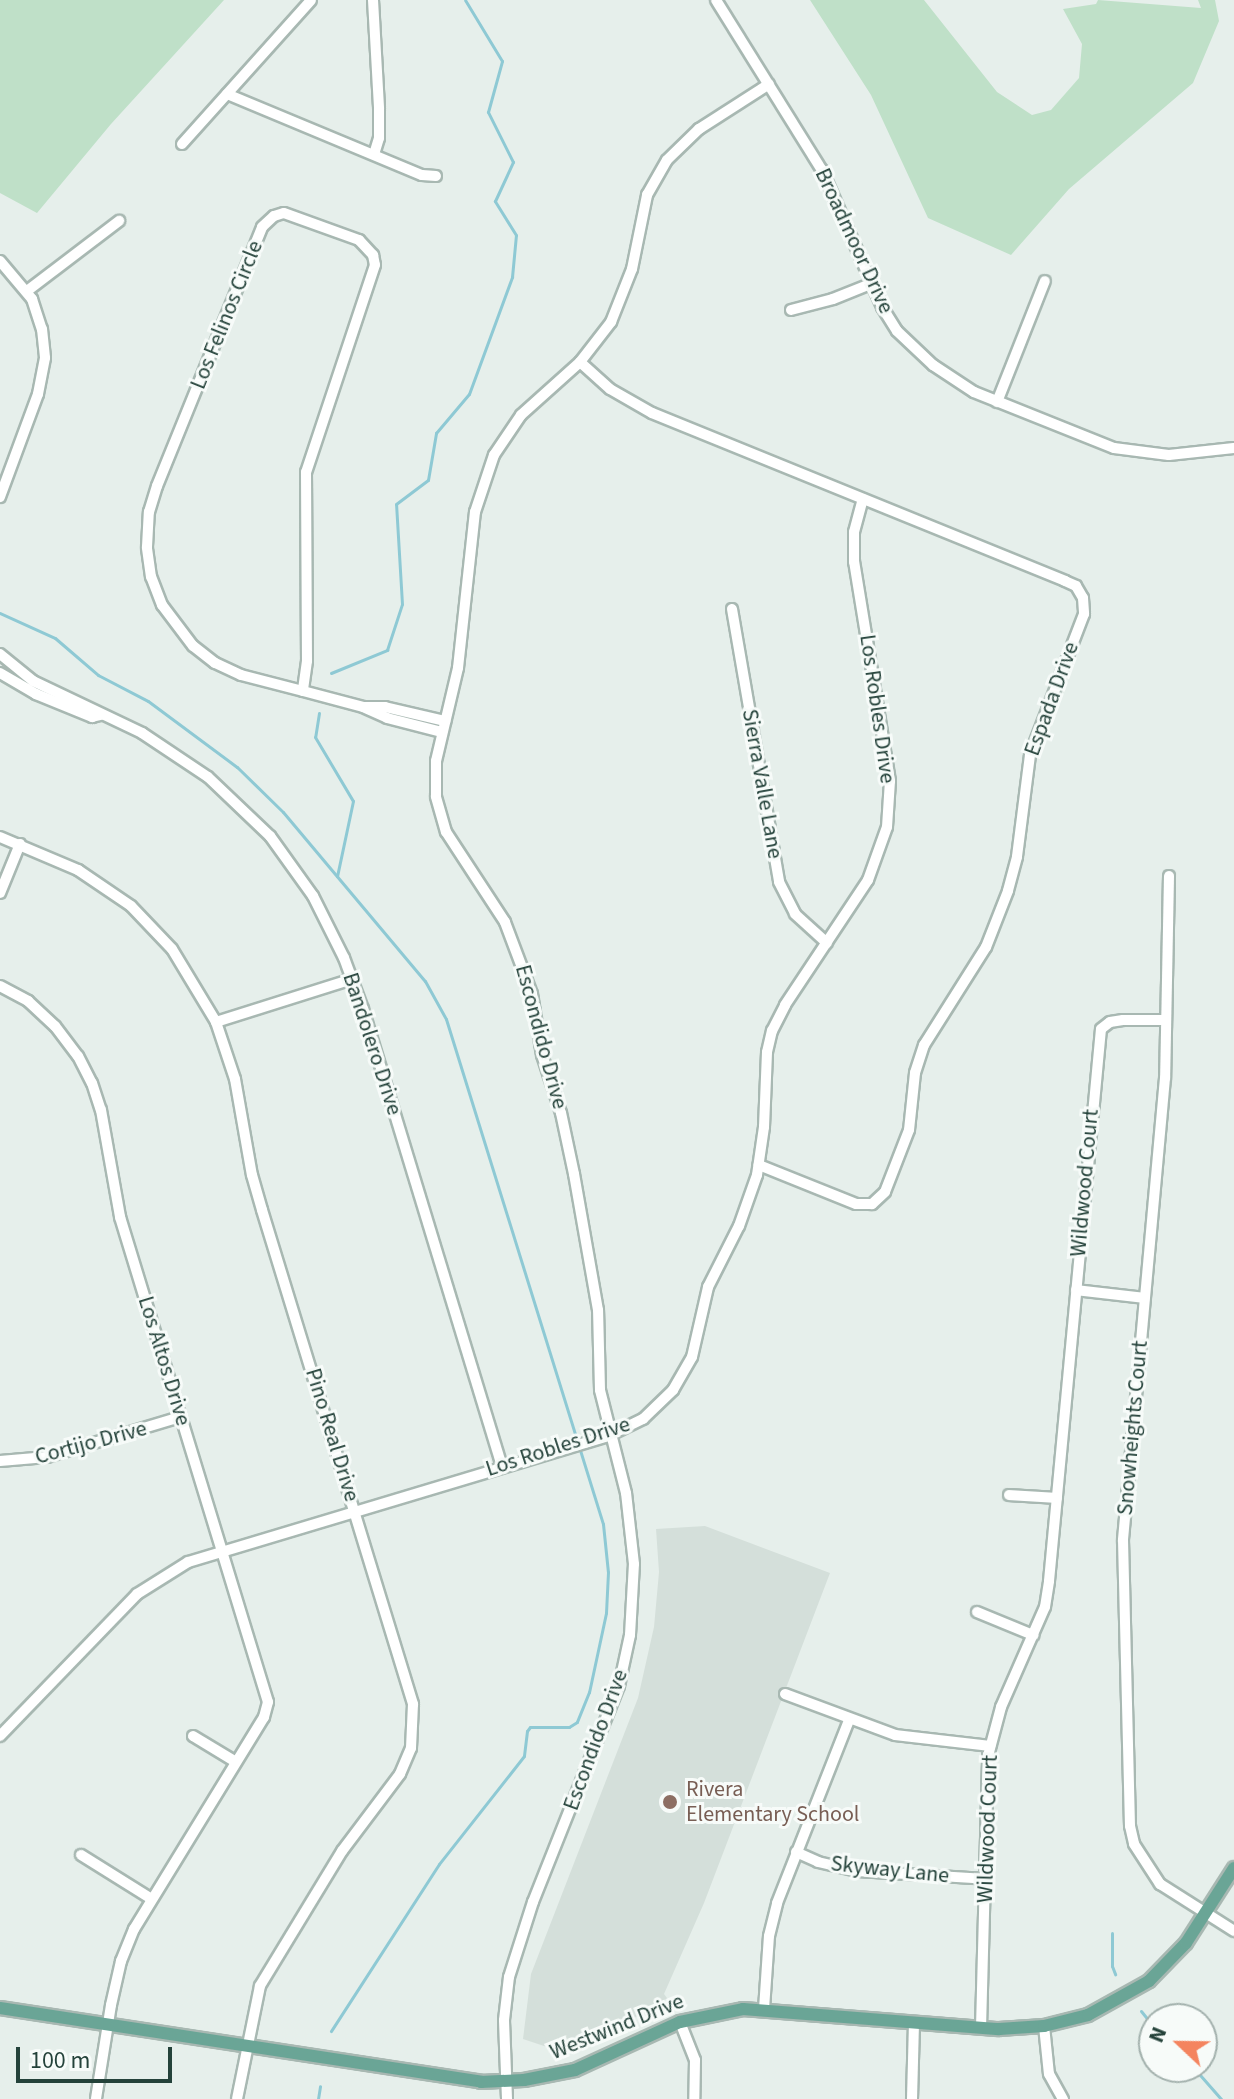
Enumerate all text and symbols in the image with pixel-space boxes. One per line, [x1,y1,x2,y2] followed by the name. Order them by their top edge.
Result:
[809,164,899,318] street label: Broadmoor Drive
[185,237,269,393] street label: Los Felinos Circle
[853,633,901,785] street label: Los Robles Drive
[1019,638,1085,760] street label: Espada Drive
[736,707,788,861] street label: Sierra Valle Lane
[509,962,573,1112] street label: Escondido Drive
[337,969,407,1119] street label: Bandolero Drive
[1065,1108,1105,1258] street label: Wildwood Court
[132,1293,196,1429] street label: Los Altos Drive
[1112,1340,1154,1516] street label: Snowheights Court
[299,1365,365,1505] street label: Pino Real Drive
[483,1411,633,1483] street label: Los Robles Drive
[32,1415,150,1471] street label: Cortijo Drive
[558,1666,634,1814] street label: Escondido Drive
[972,1754,1004,1904] street label: Wildwood Court
[686,1776,859,1828] place label: Rivera Elementary School
[661,1793,679,1811] marker: Rivera Elementary School
[829,1851,951,1889] street label: Skyway Lane
[546,1988,688,2066] street label: Westwind Drive
[1138,2003,1218,2083] north arrow
[1140,2022,1175,2048] text: N
[20,2031,176,2081] scale bar
[30,2043,90,2078] text: 100 m

